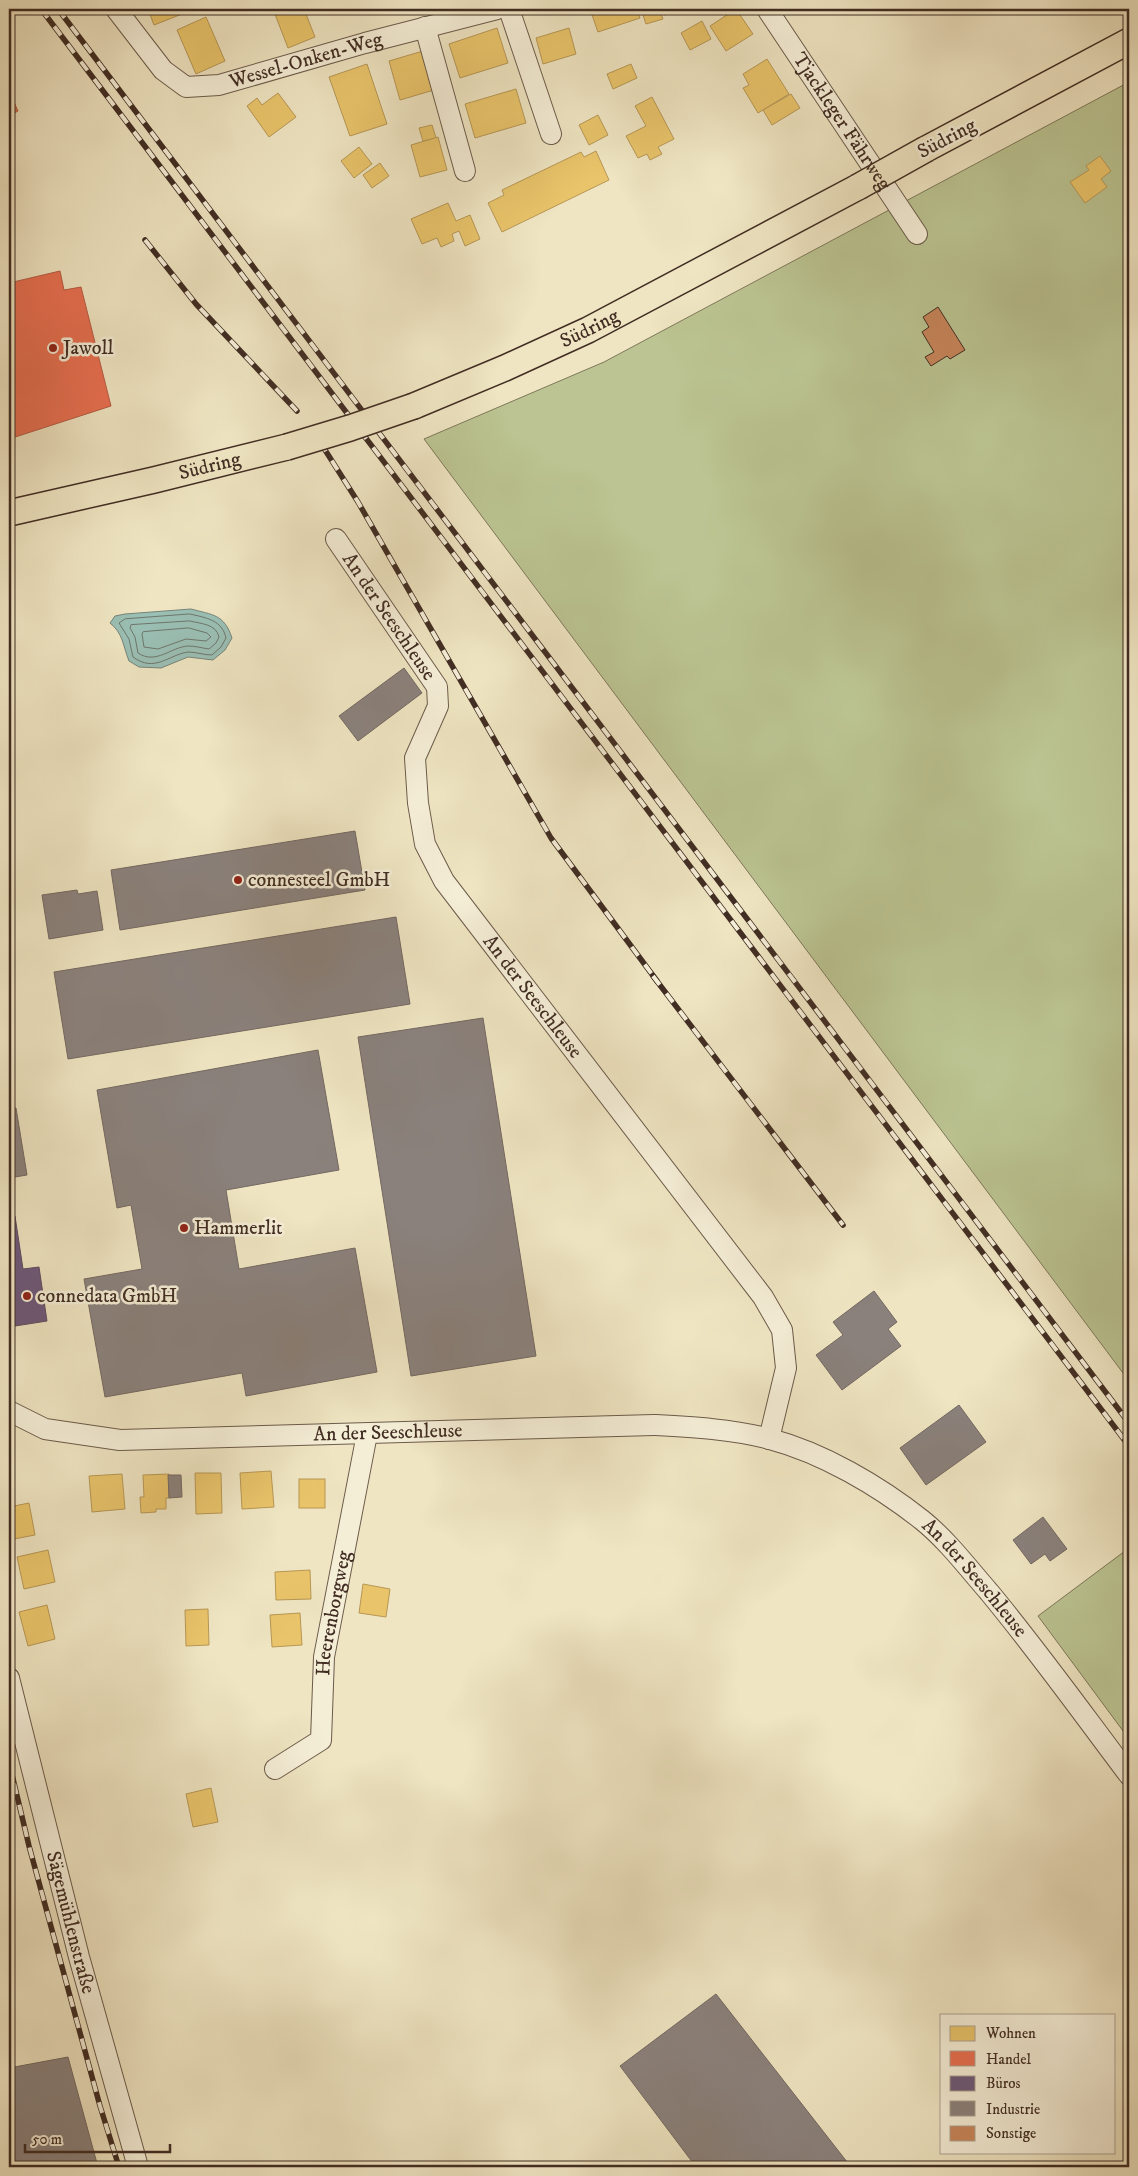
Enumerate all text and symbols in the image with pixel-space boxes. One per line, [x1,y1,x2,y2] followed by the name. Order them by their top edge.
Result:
[225,26,385,94] street label: Wessel-Onken-Weg
[787,48,897,195] street label: Tjackleger Fährweg
[913,113,981,165] street label: Südring
[556,303,624,354] street label: Südring
[61,336,113,361] place label: Jawoll
[47,342,59,354] marker: Jawoll
[176,446,243,486] street label: Südring
[337,548,441,685] street label: An der Seeschleuse
[248,868,390,893] place label: connesteel GmbH
[232,874,244,886] marker: connesteel GmbH
[477,930,588,1063] street label: An der Seeschleuse
[194,1216,282,1241] place label: Hammerlit
[178,1222,190,1234] marker: Hammerlit
[37,1284,177,1309] place label: connedata GmbH
[21,1290,33,1302] marker: connedata GmbH
[313,1418,463,1447] street label: An der Seeschleuse
[917,1513,1033,1642] street label: An der Seeschleuse
[311,1548,357,1676] street label: Heerenborgweg
[40,1848,101,1996] street label: Sägemühlenstraße
[940,2014,1116,2154] legend
[985,2024,1036,2043] text: Wohnen
[986,2050,1031,2069] text: Handel
[986,2074,1021,2093] text: Büros
[986,2100,1040,2119] text: Industrie
[25,2121,170,2153] scale bar
[986,2124,1036,2143] text: Sonstige
[32,2130,62,2149] text: 50 m

